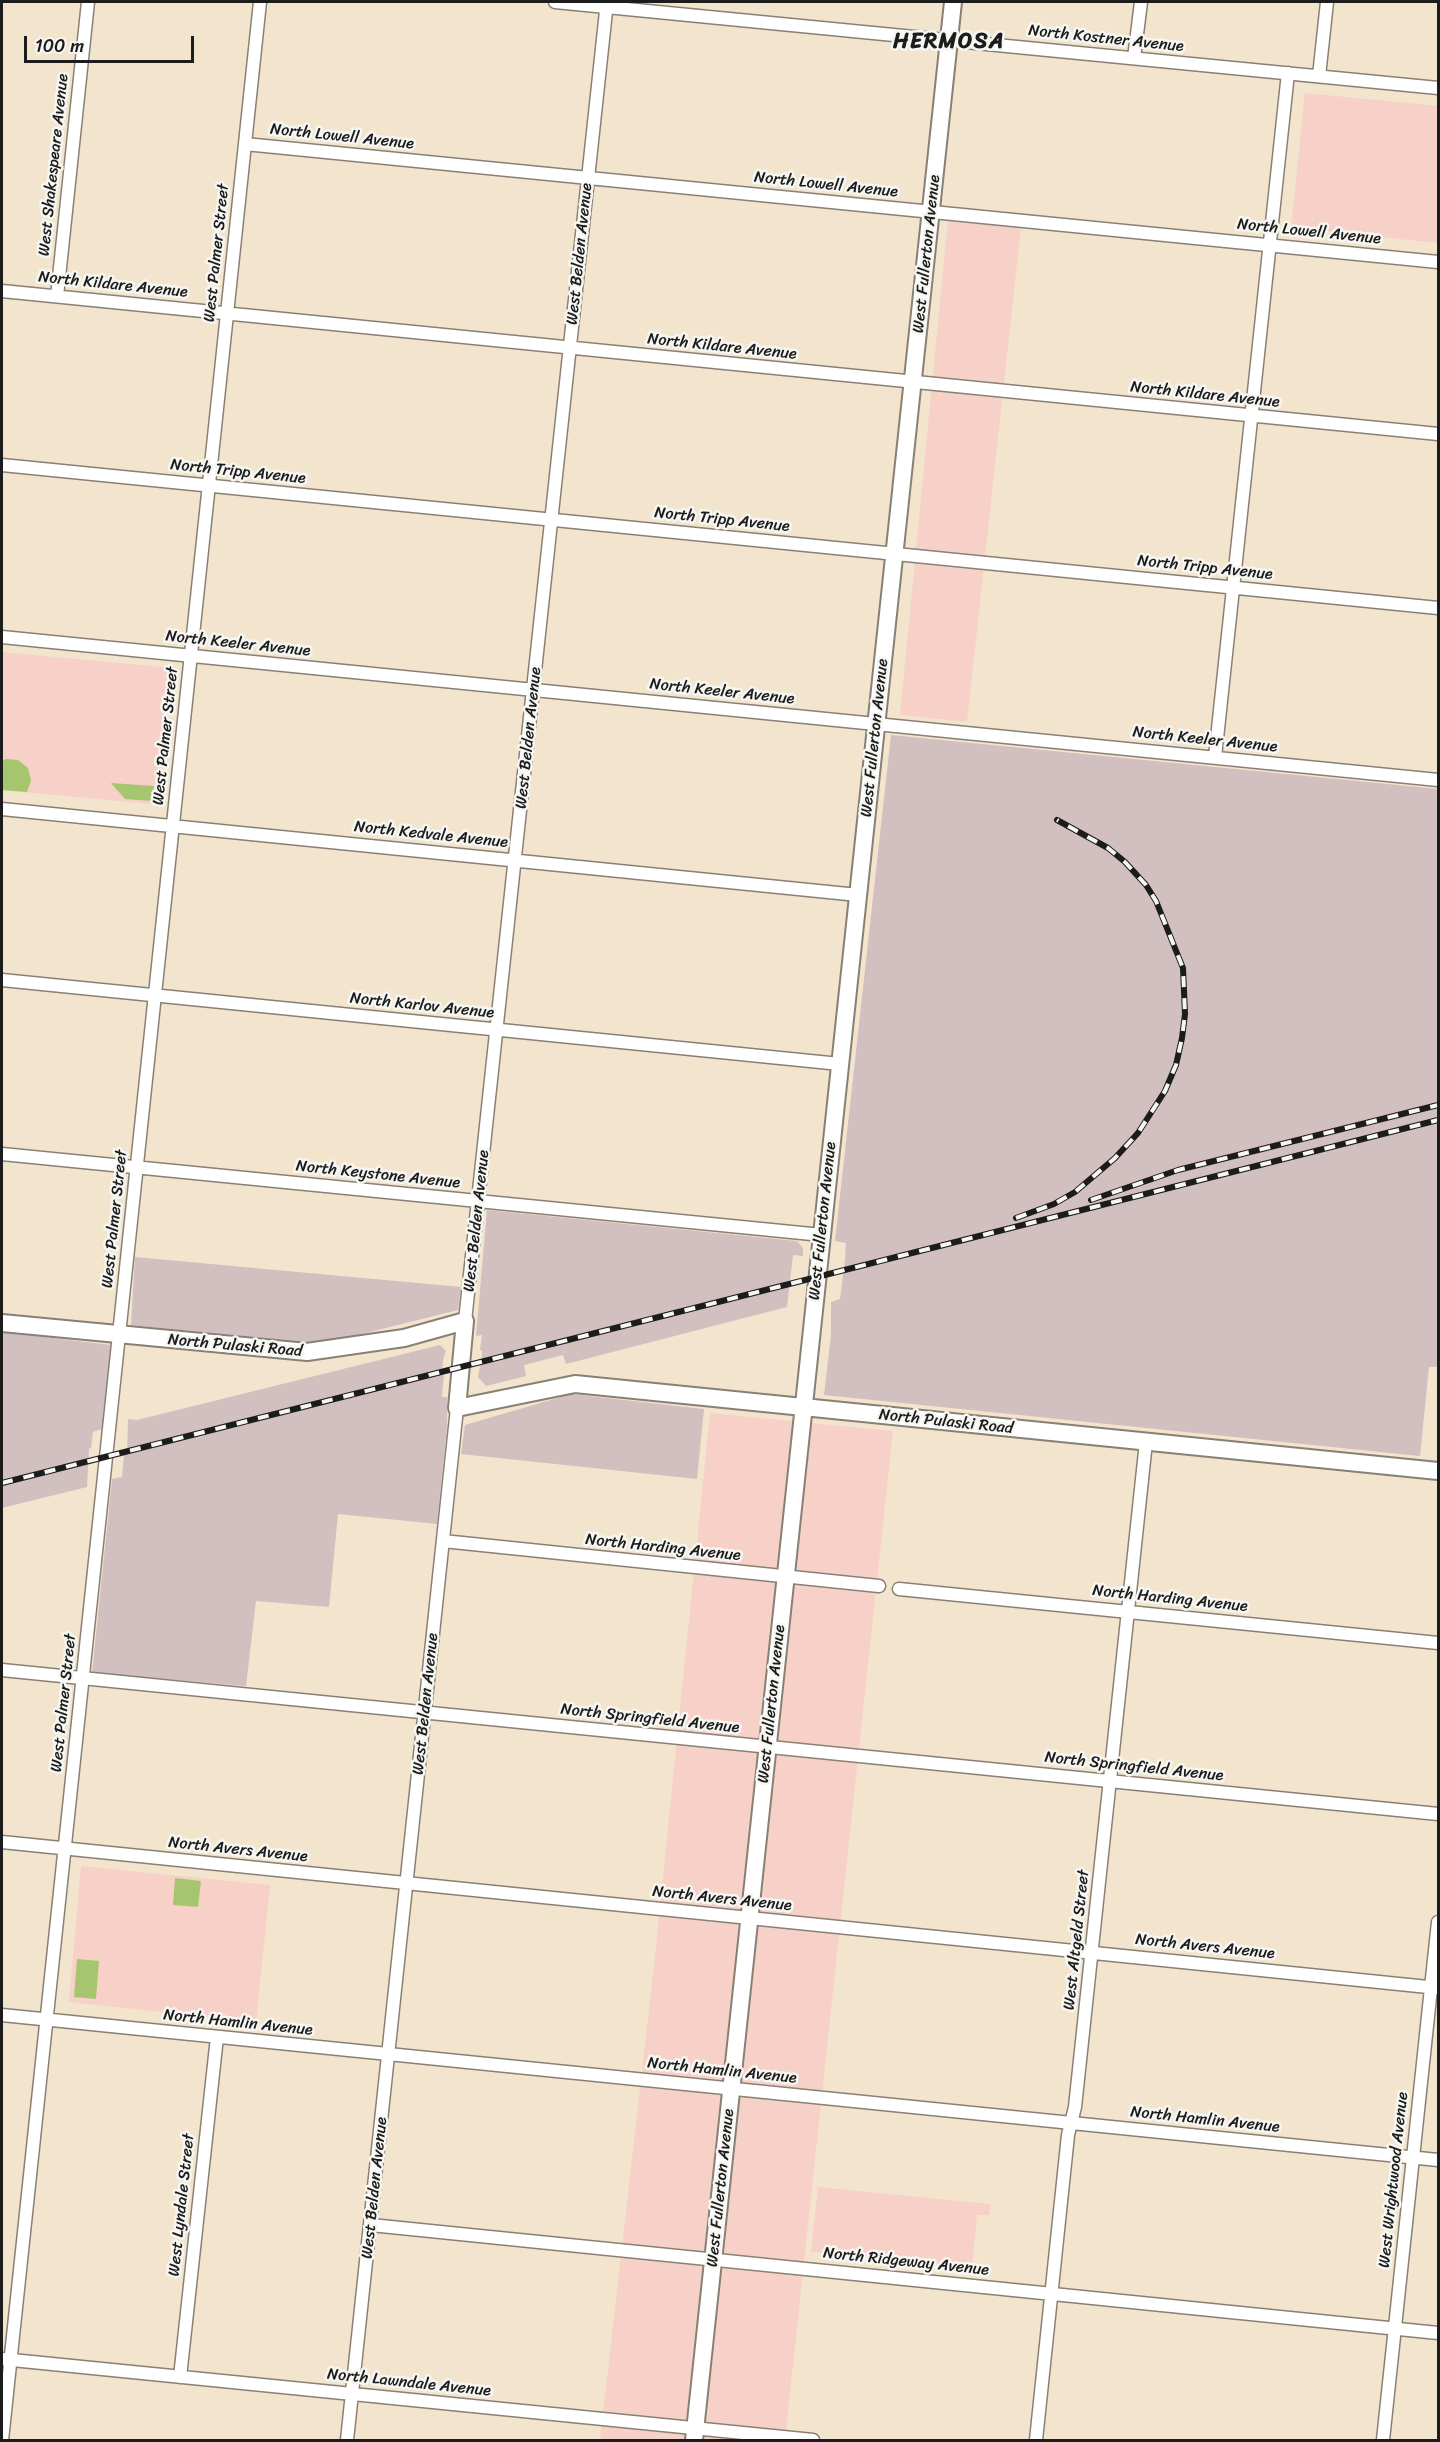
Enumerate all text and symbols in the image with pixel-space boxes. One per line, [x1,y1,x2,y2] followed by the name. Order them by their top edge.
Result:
[1027,21,1185,57] street label: North Kostner Avenue
[27,24,196,62] scale bar
[893,29,1005,55] district label: HERMOSA
[35,30,84,62] text: 100 m
[35,73,73,257] street label: West Shakespeare Avenue
[269,120,415,154] street label: North Lowell Avenue
[753,168,899,202] street label: North Lowell Avenue
[909,174,945,334] street label: West Fullerton Avenue
[563,182,597,326] street label: West Belden Avenue
[200,183,234,323] street label: West Palmer Street
[1236,215,1382,249] street label: North Lowell Avenue
[37,268,189,302] street label: North Kildare Avenue
[646,330,798,364] street label: North Kildare Avenue
[1129,378,1281,412] street label: North Kildare Avenue
[169,455,307,489] street label: North Tripp Avenue
[653,503,791,537] street label: North Tripp Avenue
[1136,551,1274,585] street label: North Tripp Avenue
[165,627,311,661] street label: North Keeler Avenue
[857,658,893,818] street label: West Fullerton Avenue
[149,666,183,806] street label: West Palmer Street
[512,666,546,810] street label: West Belden Avenue
[649,675,795,709] street label: North Keeler Avenue
[1132,723,1278,757] street label: North Keeler Avenue
[353,817,509,853] street label: North Kedvale Avenue
[349,989,495,1023] street label: North Karlov Avenue
[805,1141,841,1301] street label: West Fullerton Avenue
[98,1149,132,1289] street label: West Palmer Street
[460,1149,494,1293] street label: West Belden Avenue
[295,1157,461,1193] street label: North Keystone Avenue
[167,1331,303,1361] street label: North Pulaski Road
[878,1405,1014,1439] street label: North Pulaski Road
[584,1530,742,1566] street label: North Harding Avenue
[1091,1581,1249,1617] street label: North Harding Avenue
[754,1624,790,1784] street label: West Fullerton Avenue
[409,1632,443,1776] street label: West Belden Avenue
[47,1633,81,1773] street label: West Palmer Street
[560,1700,740,1738] street label: North Springfield Avenue
[1044,1748,1224,1786] street label: North Springfield Avenue
[167,1833,309,1867] street label: North Avers Avenue
[1060,1869,1094,2011] street label: West Altgeld Street
[651,1882,793,1916] street label: North Avers Avenue
[1134,1930,1276,1964] street label: North Avers Avenue
[162,2006,314,2040] street label: North Hamlin Avenue
[646,2054,798,2088] street label: North Hamlin Avenue
[1375,2091,1413,2269] street label: West Wrightwood Avenue
[1129,2103,1281,2137] street label: North Hamlin Avenue
[703,2108,739,2268] street label: West Fullerton Avenue
[358,2116,392,2260] street label: West Belden Avenue
[165,2133,199,2277] street label: West Lyndale Street
[822,2244,990,2280] street label: North Ridgeway Avenue
[326,2365,492,2401] street label: North Lawndale Avenue

